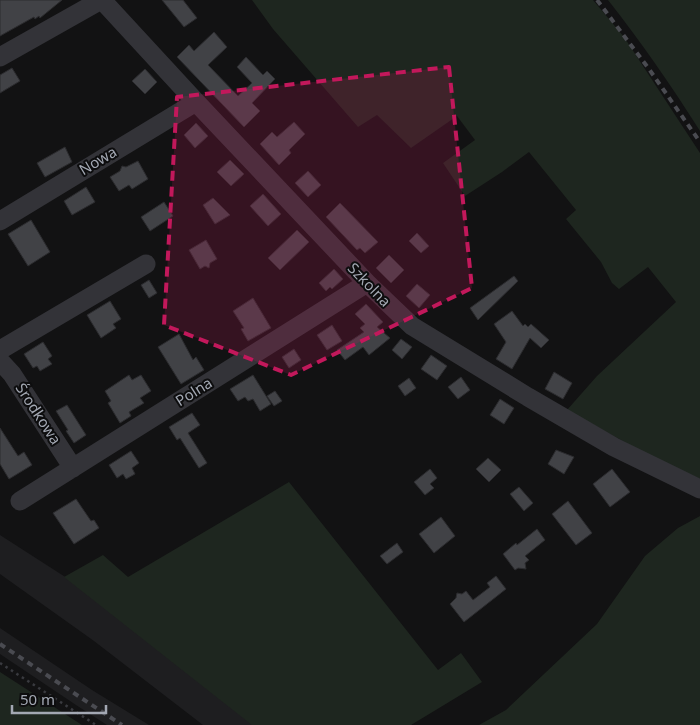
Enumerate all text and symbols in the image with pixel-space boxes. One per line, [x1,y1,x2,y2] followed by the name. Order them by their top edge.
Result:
[75,141,120,179] street label: Nowa
[344,258,396,311] street label: Szkolna
[171,372,216,410] street label: Polna
[12,379,66,448] street label: Środkowa
[12,682,106,714] scale bar
[20,689,55,709] text: 50 m

